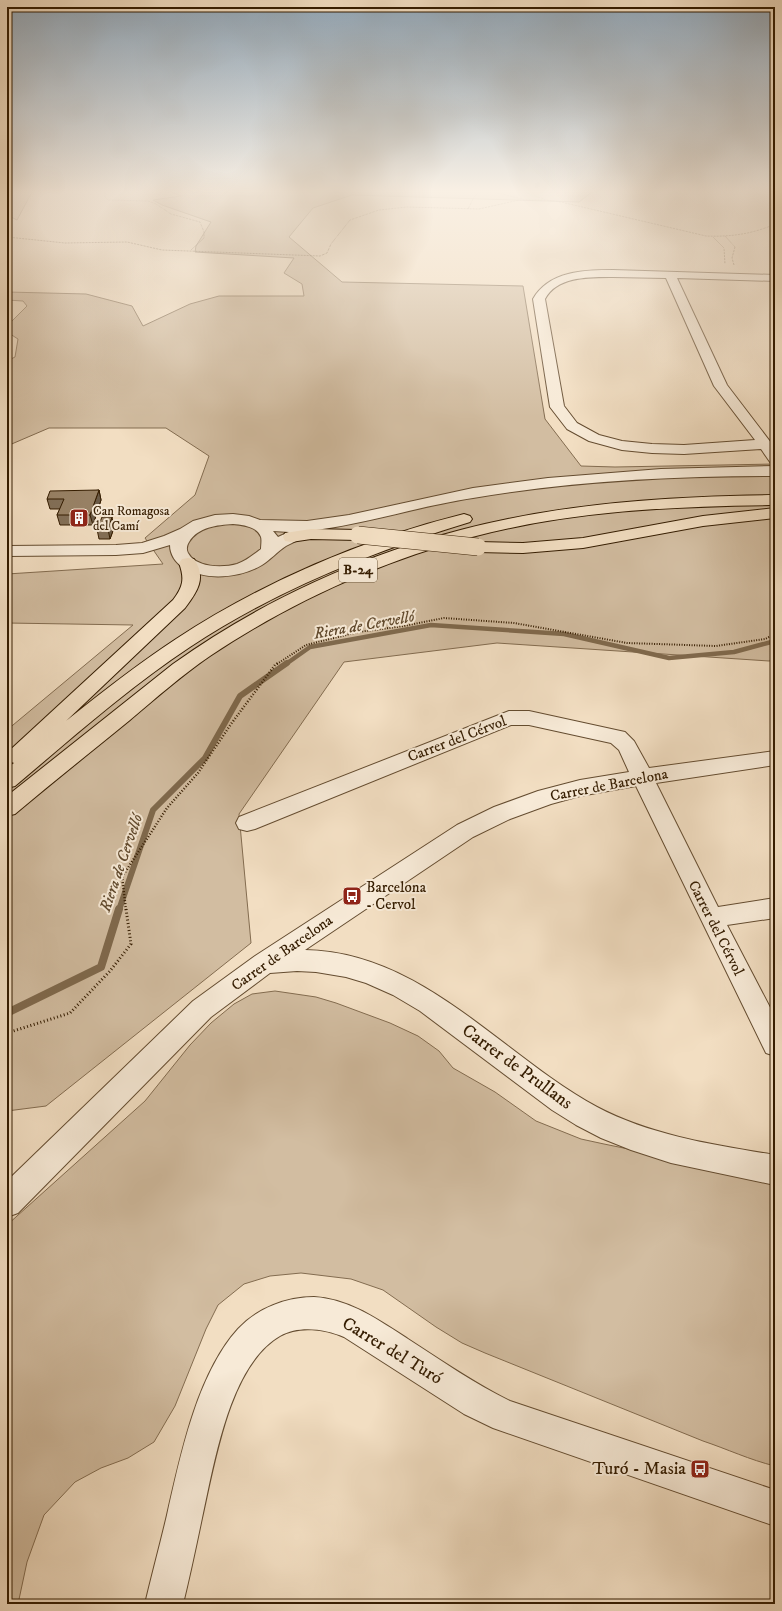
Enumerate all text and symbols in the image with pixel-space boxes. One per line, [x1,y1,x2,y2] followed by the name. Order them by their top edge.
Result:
[93,503,170,534] place label: Can Romagosa del Camí
[68,507,90,529] building icon: Can Romagosa del Camí
[339,558,377,582] road number: B-24
[311,606,418,644] water label: Riera de Cervelló
[405,711,509,767] street label: Carrer del Cérvol
[549,764,670,806] street label: Carrer de Barcelona
[95,810,148,915] water label: Riera de Cervelló
[684,877,748,979] street label: Carrer del Cérvol
[366,878,427,914] place label: Barcelona - Cervol
[341,885,363,907] bus stop icon: Barcelona - Cervol
[228,911,337,995] street label: Carrer de Barcelona
[458,1020,576,1114] street label: Carrer de Prullans
[338,1312,446,1390] street label: Carrer del Turó
[592,1458,686,1480] place label: Turó - Masia
[689,1458,711,1480] bus stop icon: Turó - Masia

